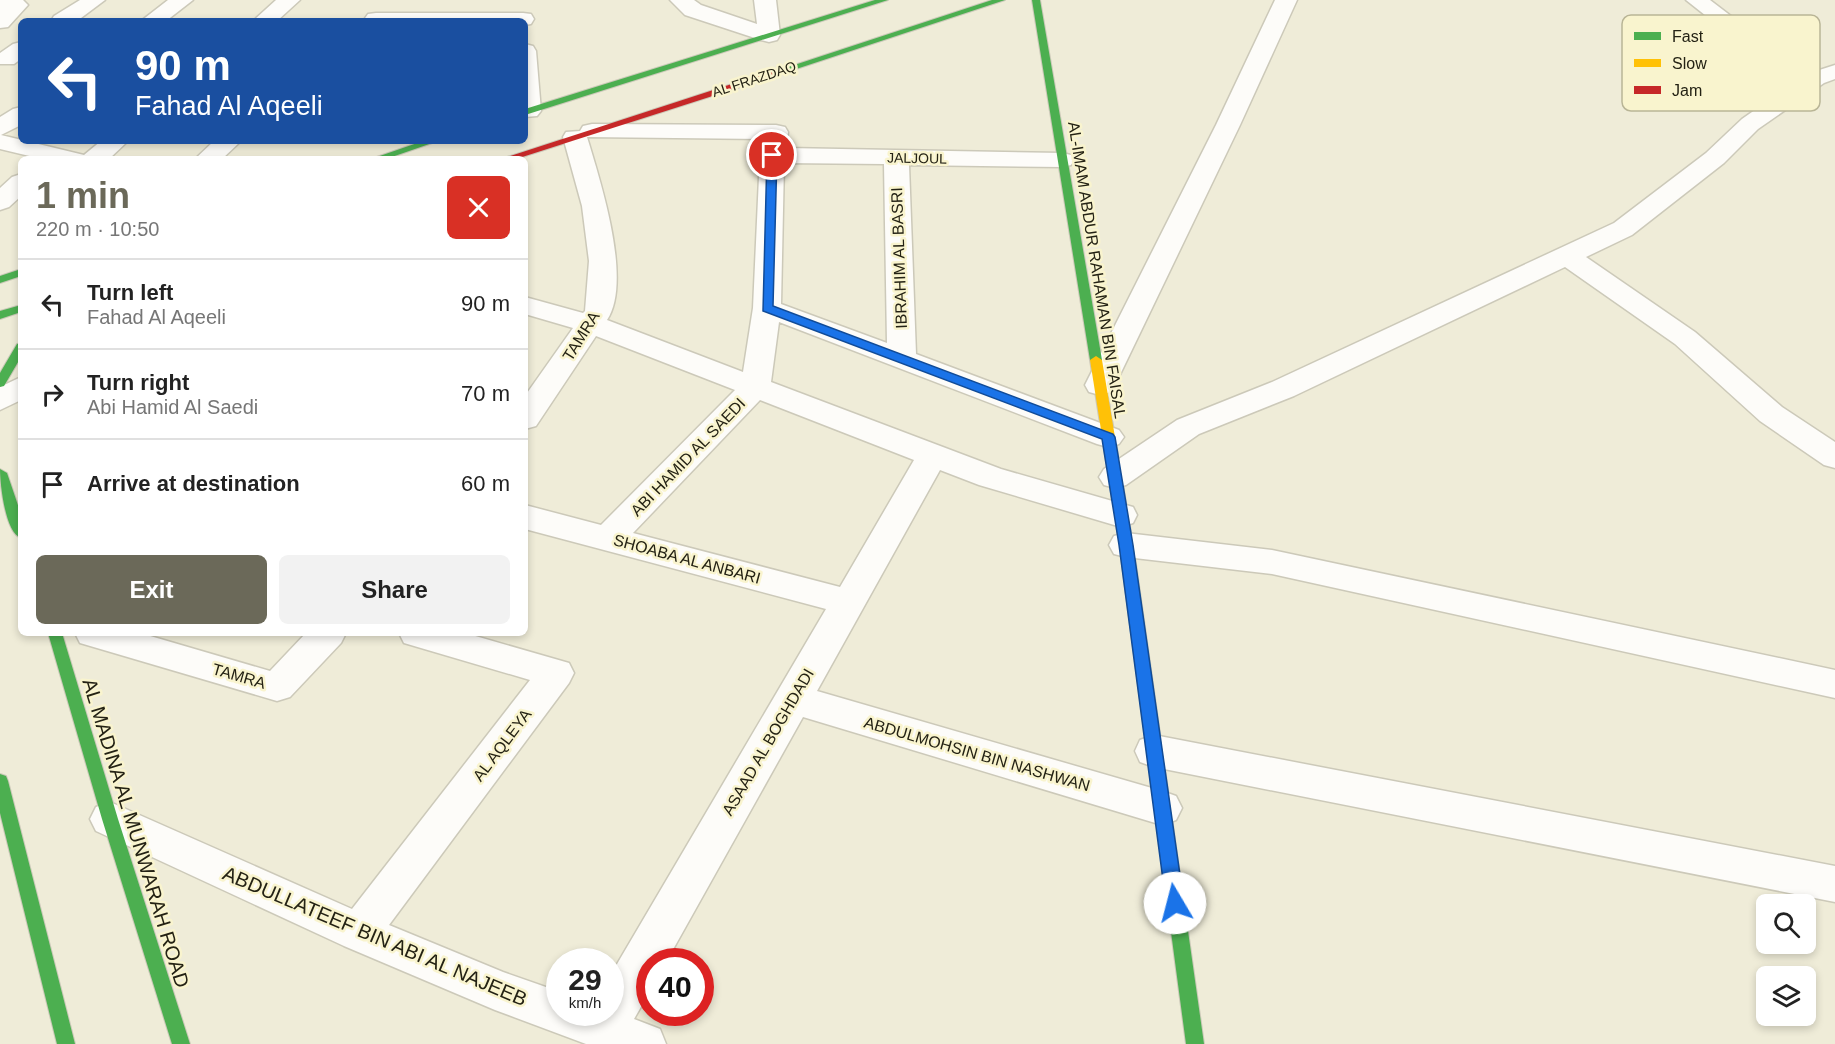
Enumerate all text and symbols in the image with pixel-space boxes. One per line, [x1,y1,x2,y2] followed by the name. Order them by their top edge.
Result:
[1622,15,1820,111] legend
[1672,28,1704,45] text: Fast
[36,42,114,120] icon: left
[135,42,231,89] text: 90 m
[1672,55,1707,72] text: Slow
[710,58,798,100] street label: AL FRAZDAQ
[1672,82,1702,99] text: Jam
[135,91,323,121] text: Fahad Al Aqeeli
[1065,120,1129,420] street label: AL-IMAM ABDUR RAHAMAN BIN FAISAL
[746,129,797,180] pin
[755,138,788,171] icon: arrive
[887,149,947,167] street label: JALJOUL
[36,175,130,216] text: 1 min
[447,176,510,239] button: close
[888,187,910,329] street label: IBRAHIM AL BASRI
[36,218,159,240] text: 220 m · 10:50
[87,280,173,305] text: Turn left
[36,288,69,321] icon: left
[461,291,510,316] text: 90 m
[87,306,226,328] text: Fahad Al Aqeeli
[559,308,603,364] street label: TAMRA
[87,370,189,395] text: Turn right
[36,378,69,411] icon: right
[461,381,510,406] text: 70 m
[627,395,749,519] street label: ABI HAMID AL SAEDI
[87,396,258,418] text: Abi Hamid Al Saedi
[36,468,69,501] icon: arrive
[87,471,300,496] text: Arrive at destination
[461,471,510,496] text: 60 m
[612,531,762,587] street label: SHOABA AL ANBARI
[36,555,267,624] button: Exit
[279,555,510,624] button: Share
[210,660,268,692] street label: TAMRA
[719,666,817,818] street label: ASAAD AL BOGHDADI
[78,676,194,990] street label: AL MADINA AL MUNWARAH ROAD
[470,706,535,784] street label: AL AQLEYA
[862,714,1092,794] street label: ABDULMOHSIN BIN NASHWAN
[220,862,530,1010] street label: ABDULLATEEF BIN ABI AL NAJEEB
[1143,871,1207,935] position arrow
[1756,894,1816,1026] map controls
[1756,894,1816,954] button: search
[636,948,714,1026] speed limit sign: 40
[568,963,602,996] text: 29
[1756,966,1816,1026] button: layers
[569,994,601,1011] text: km/h

